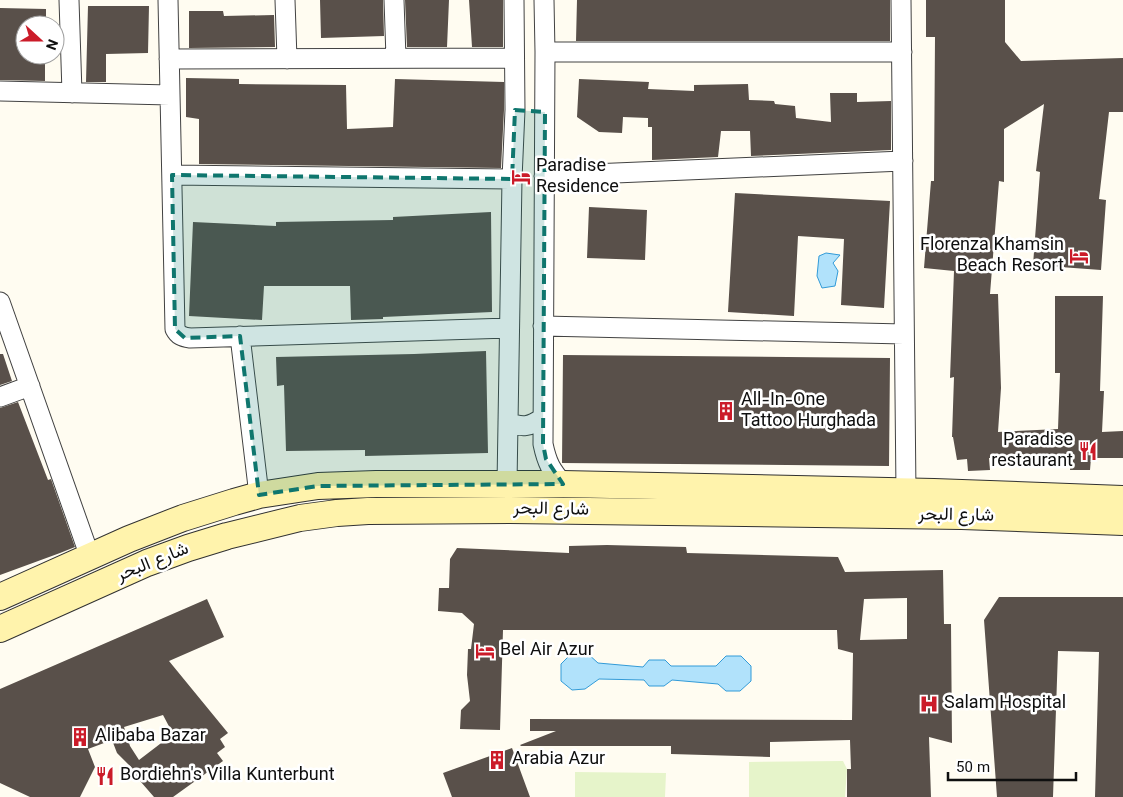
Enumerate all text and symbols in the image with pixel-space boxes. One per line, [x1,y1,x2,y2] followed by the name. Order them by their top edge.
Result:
[15,15,65,65] north arrow
[38,35,62,53] text: N
[536,153,619,202] place label: Paradise Residence
[510,166,532,188] hotel icon: Paradise Residence
[920,232,1064,281] place label: Florenza Khamsin Beach Resort
[1068,245,1090,267] hotel icon: Florenza Khamsin Beach Resort
[741,387,876,436] place label: All-In-One Tattoo Hurghada
[715,400,737,422] building icon: All-In-One Tattoo Hurghada
[991,427,1073,476] place label: Paradise restaurant
[1077,440,1099,462] restaurant icon: Paradise restaurant
[512,495,589,525] street label: شارع البحر
[917,501,994,531] street label: شارع البحر
[112,536,193,591] street label: شارع البحر
[500,637,594,665] place label: Bel Air Azur
[474,640,496,662] hotel icon: Bel Air Azur
[944,690,1066,718] place label: Salam Hospital
[918,693,940,715] hospital icon: Salam Hospital
[95,723,206,751] place label: Alibaba Bazar
[69,726,91,748] building icon: Alibaba Bazar
[512,746,605,774] place label: Arabia Azur
[486,749,508,771] building icon: Arabia Azur
[948,750,1076,782] scale bar
[956,757,990,780] text: 50 m
[120,762,335,790] place label: Bordiehn's Villa Kunterbunt
[94,765,116,787] restaurant icon: Bordiehn's Villa Kunterbunt

